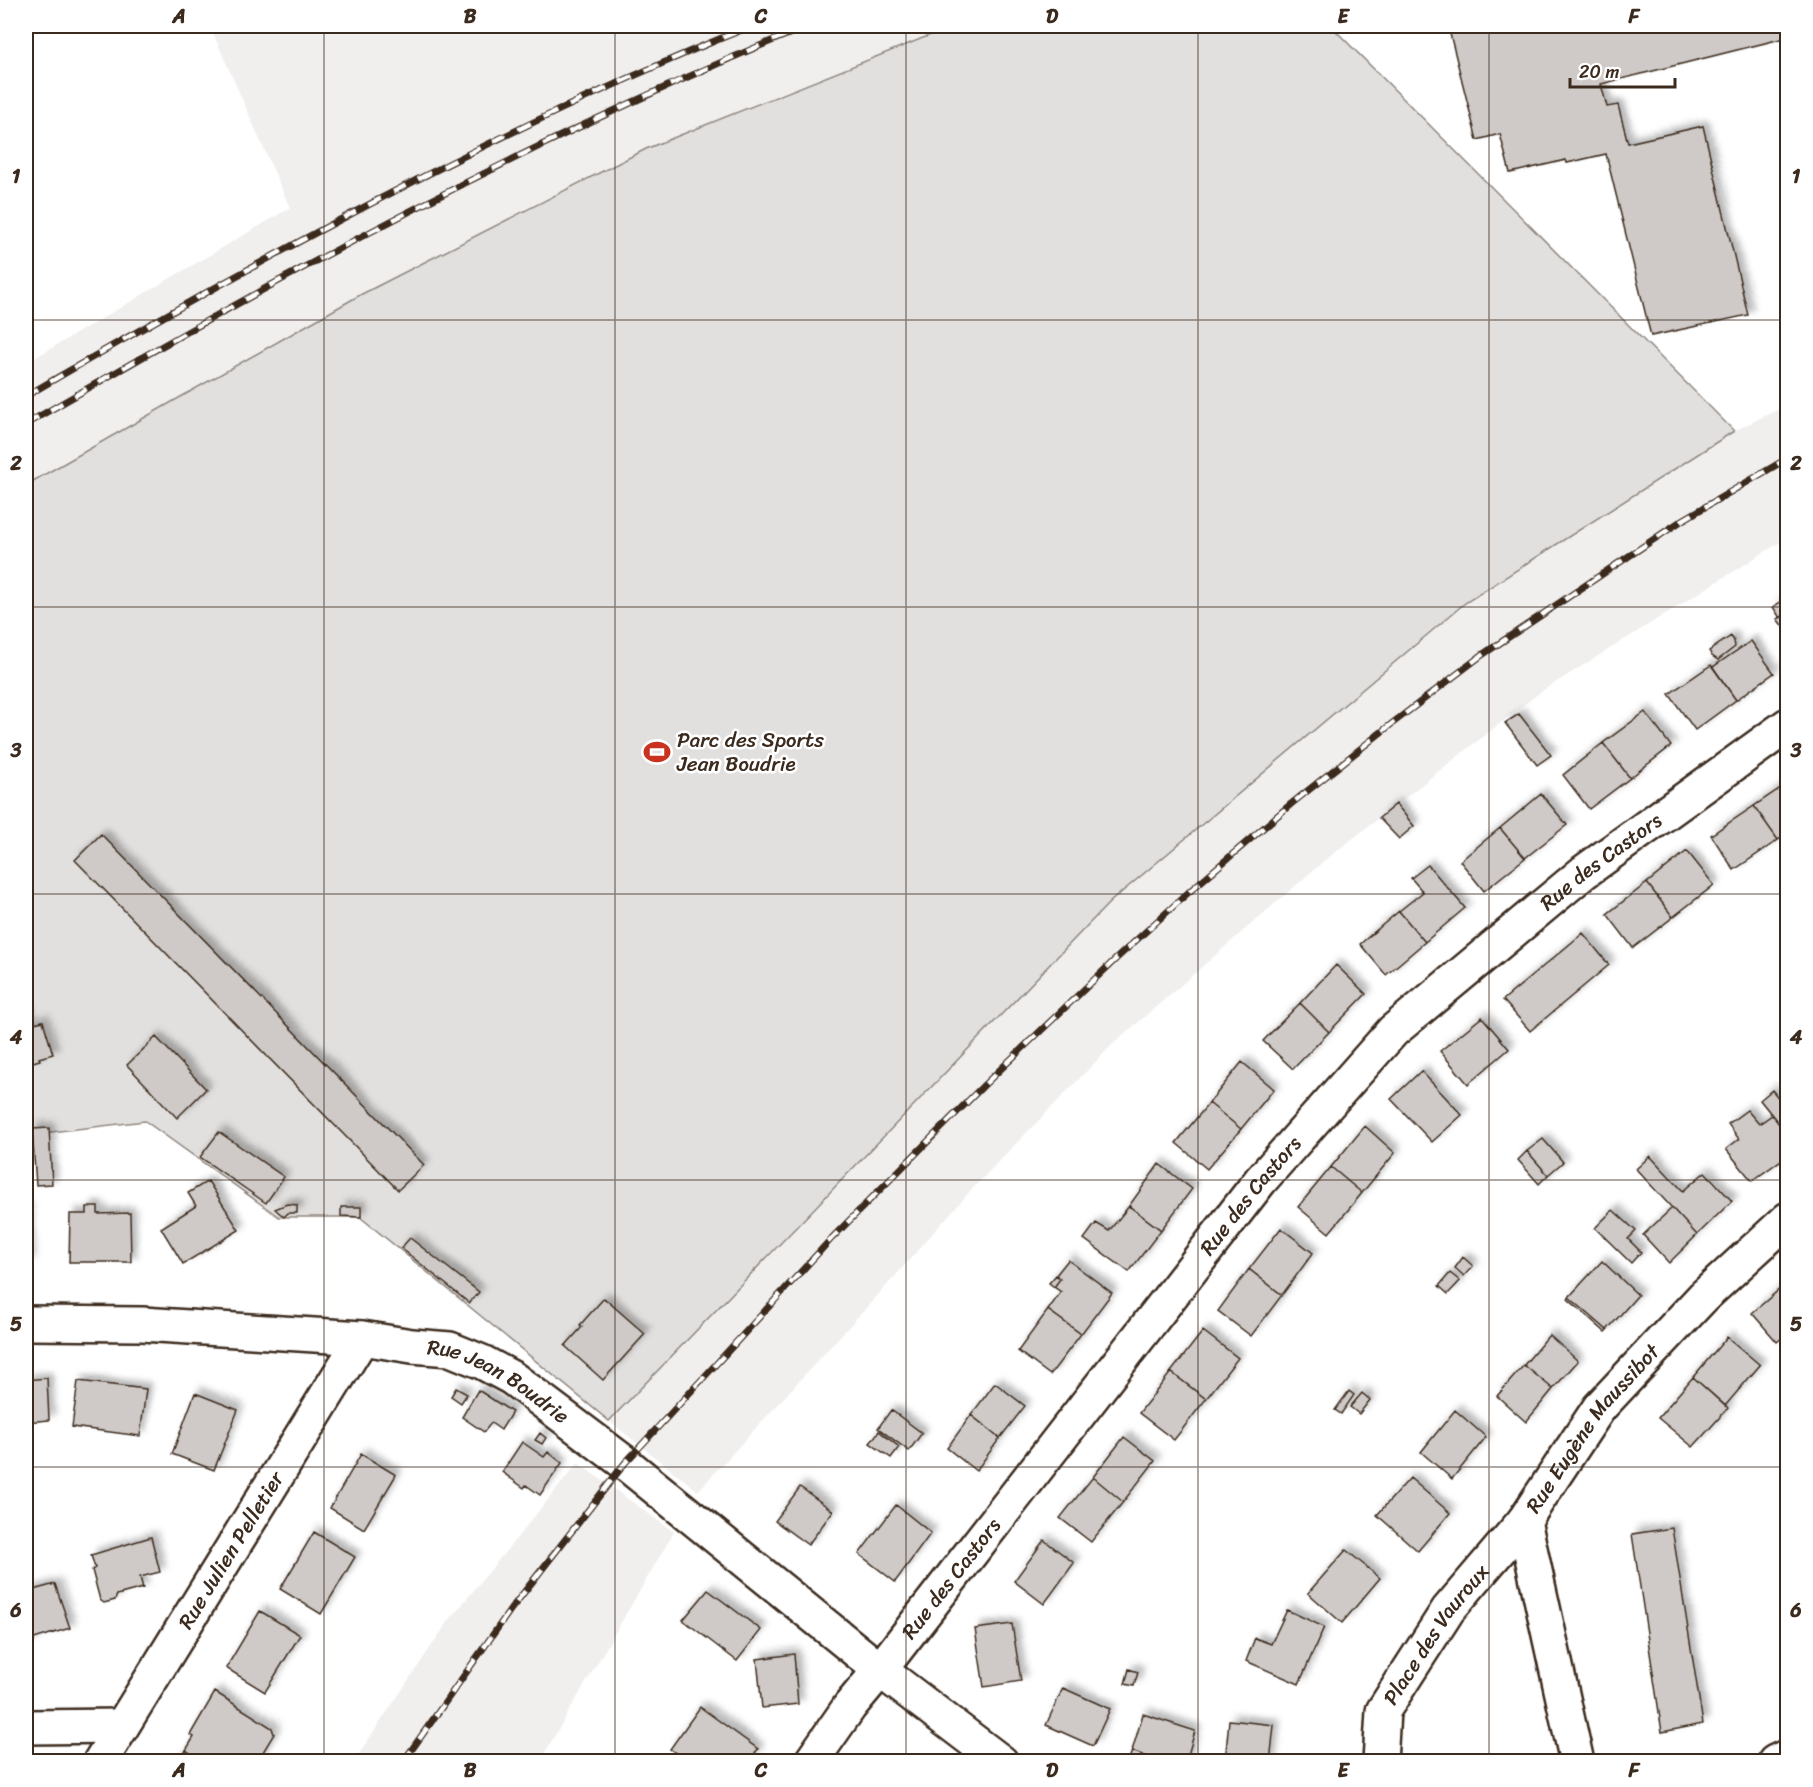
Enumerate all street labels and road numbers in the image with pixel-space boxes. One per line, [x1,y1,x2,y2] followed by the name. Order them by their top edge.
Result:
[1531,802,1671,921] street label: Rue des Castors
[1190,1127,1311,1264] street label: Rue des Castors
[426,1328,578,1434] street label: Rue Jean Boudrie
[1515,1334,1670,1521] street label: Rue Eugène Maussibot
[167,1462,295,1637] street label: Rue Julien Pelletier
[891,1509,1011,1648] street label: Rue des Castors
[1372,1555,1499,1713] street label: Place des Vauroux

